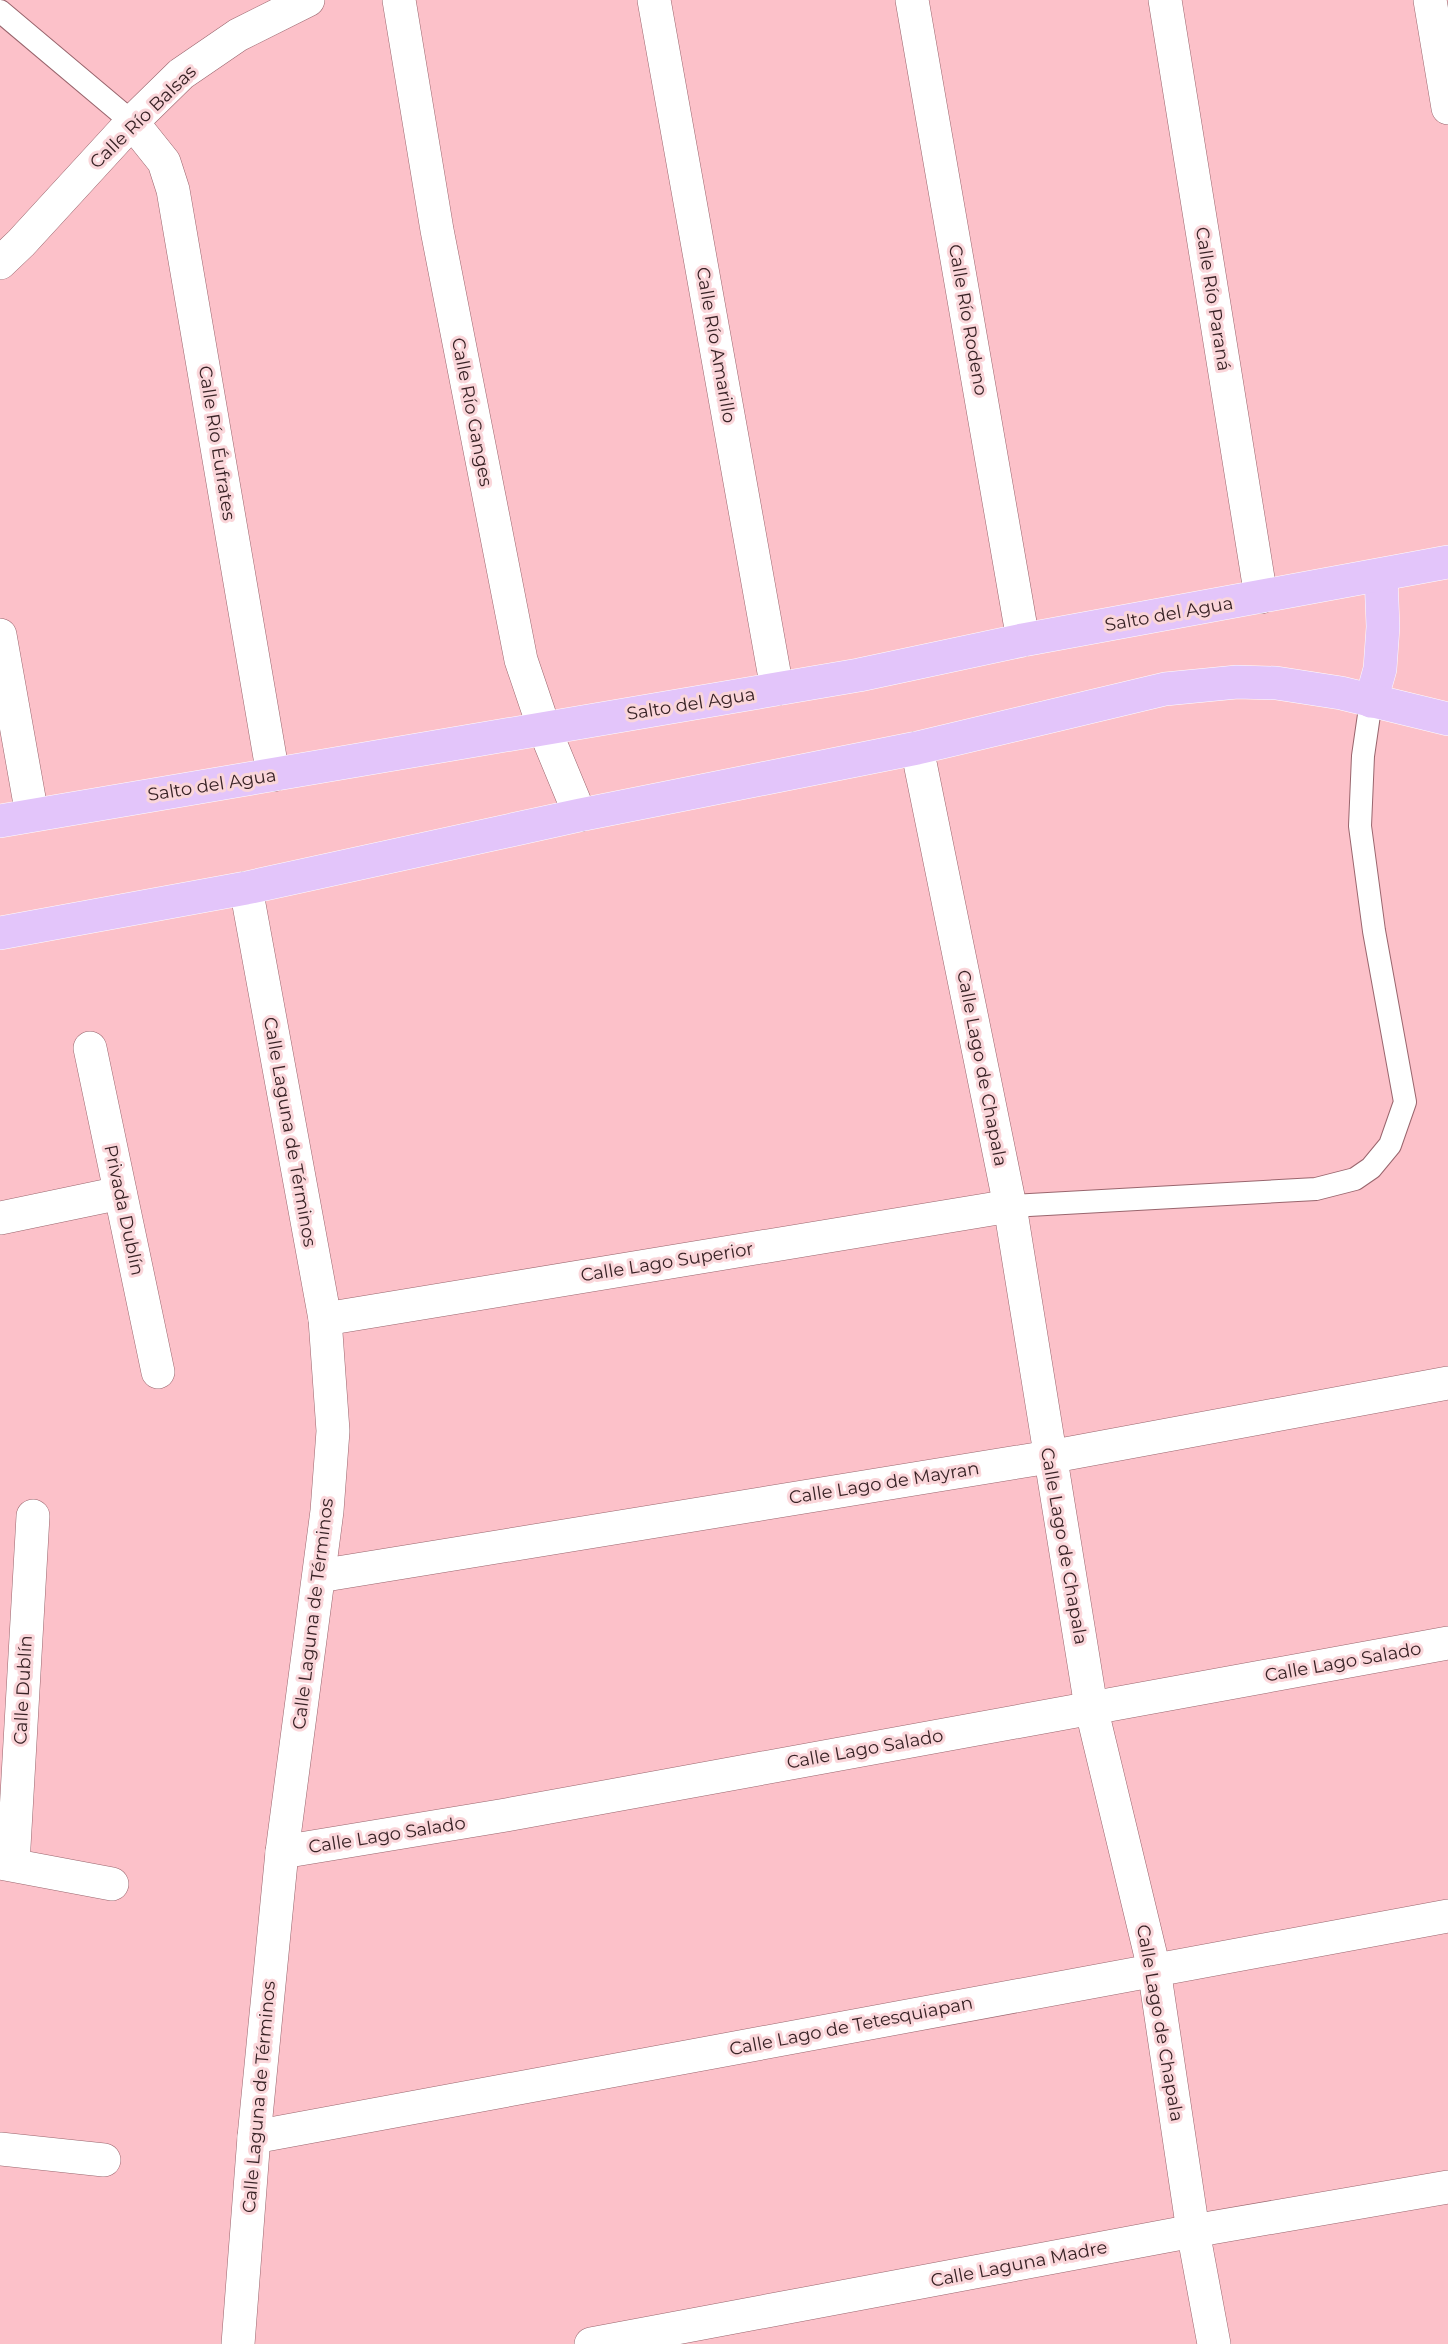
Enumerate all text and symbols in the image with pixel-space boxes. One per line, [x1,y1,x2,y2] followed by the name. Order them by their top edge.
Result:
[85,60,201,173] street label: Calle Río Balsas
[1191,225,1235,373] street label: Calle Río Paraná
[944,243,992,397] street label: Calle Río Rodeno
[691,265,741,425] street label: Calle Río Amarillo
[447,336,497,488] street label: Calle Río Ganges
[194,364,240,522] street label: Calle Río Éufrates
[1103,592,1235,636] street label: Salto del Agua
[625,683,757,725] street label: Salto del Agua
[146,764,278,806] street label: Salto del Agua
[952,968,1012,1168] street label: Calle Lago de Chapala
[259,1015,321,1249] street label: Calle Laguna de Términos
[99,1143,149,1277] street label: Privada Dublín
[579,1237,755,1287] street label: Calle Lago Superior
[1036,1446,1092,1646] street label: Calle Lago de Chapala
[787,1457,981,1509] street label: Calle Lago de Mayran
[288,1497,338,1731] street label: Calle Laguna de Términos
[9,1635,37,1745] street label: Calle Dublín
[1263,1637,1423,1687] street label: Calle Lago Salado
[785,1724,945,1774] street label: Calle Lago Salado
[307,1812,467,1858] street label: Calle Lago Salado
[1132,1923,1188,2123] street label: Calle Lago de Chapala
[238,1980,280,2214] street label: Calle Laguna de Términos
[727,1992,975,2060] street label: Calle Lago de Tetesquiapan
[929,2236,1109,2292] street label: Calle Laguna Madre

